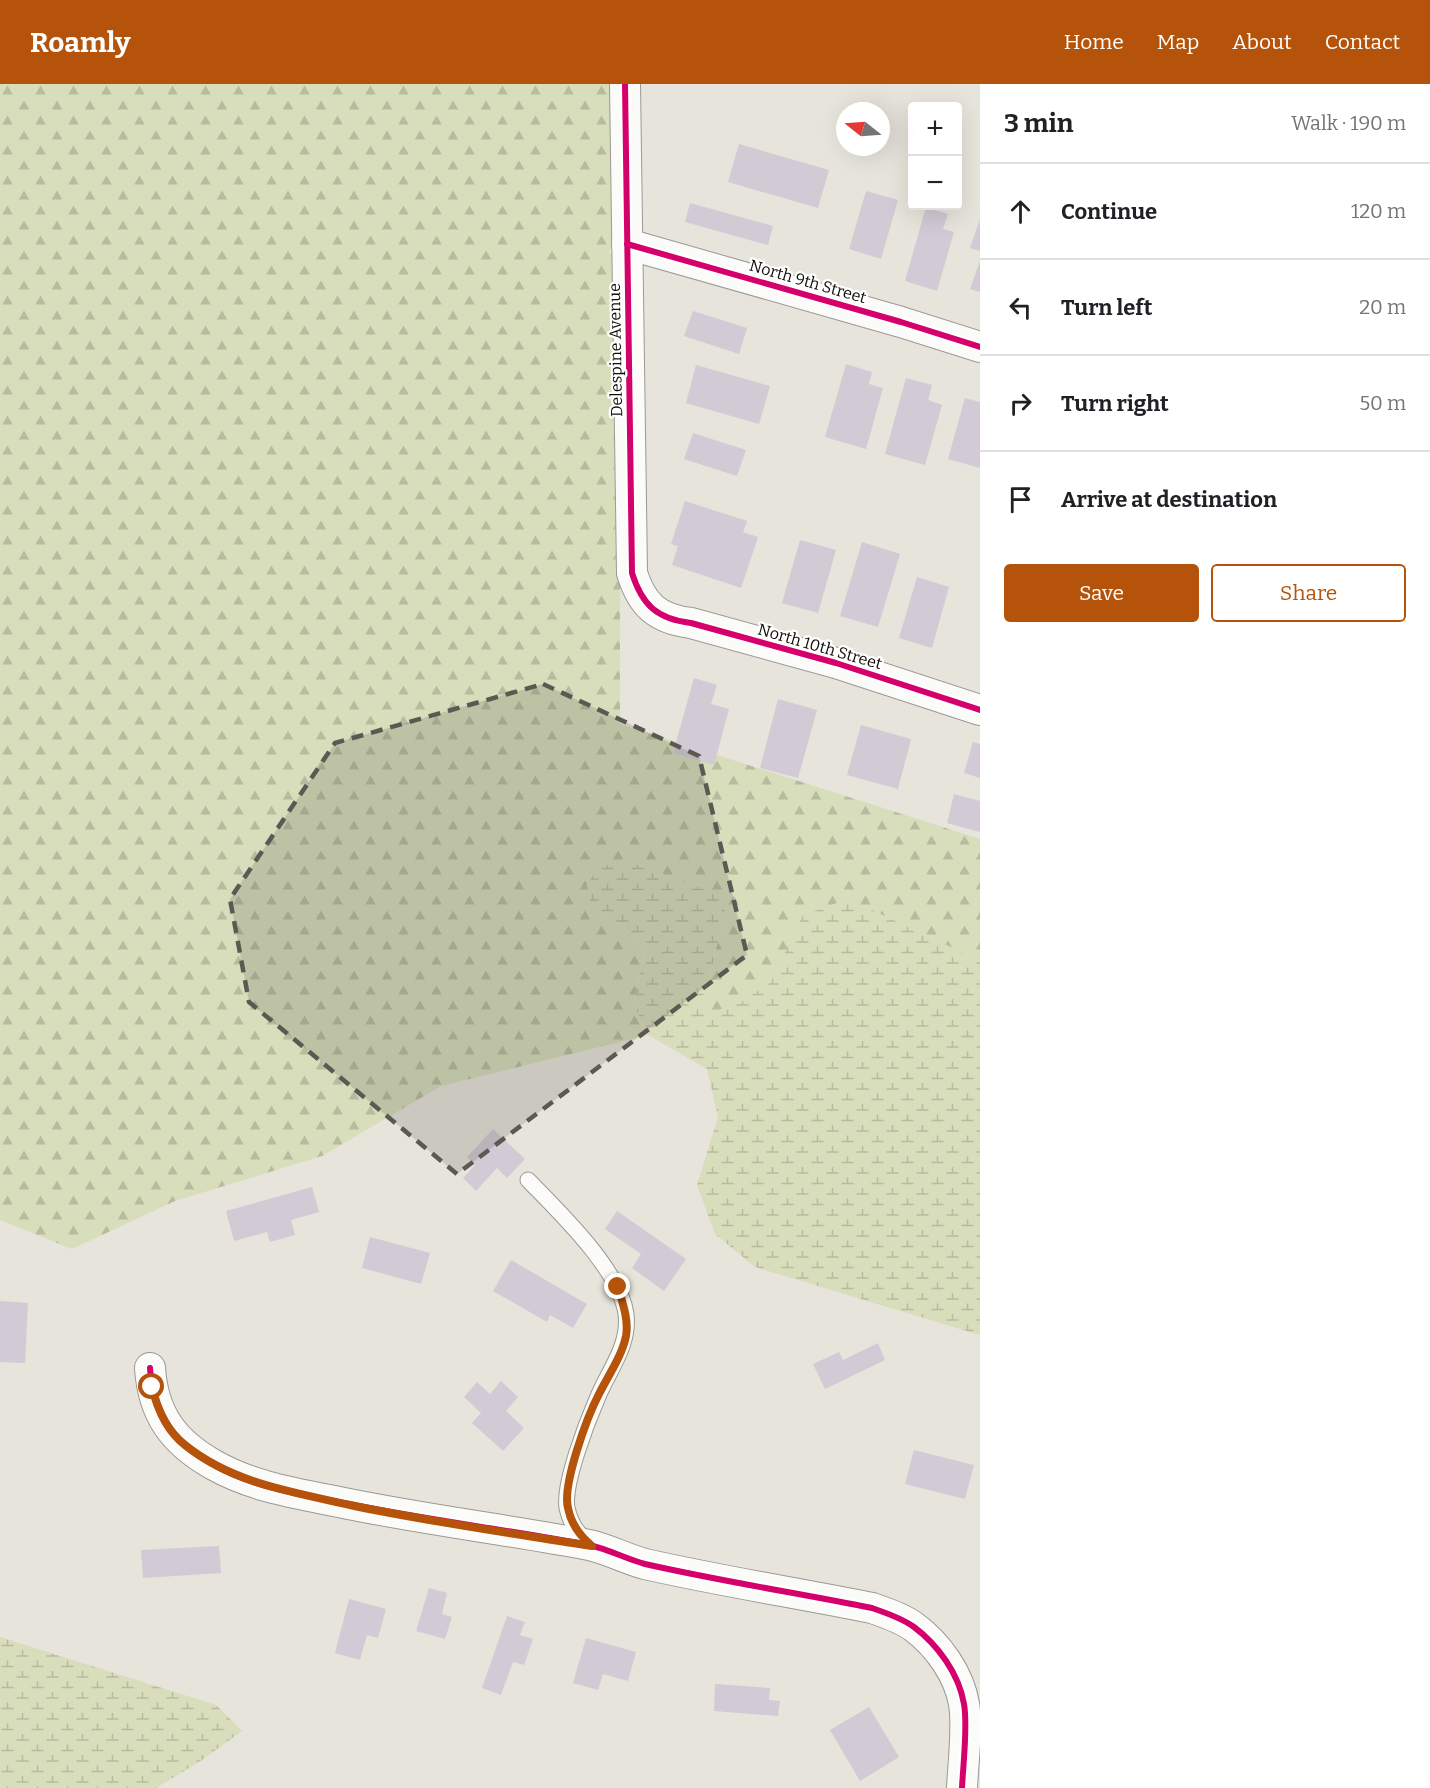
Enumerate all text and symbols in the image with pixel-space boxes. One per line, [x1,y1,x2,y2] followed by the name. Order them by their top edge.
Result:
[30,26,131,59] text: Roamly
[1064,29,1124,55] text: Home
[1157,29,1199,55] text: Map
[1232,29,1292,55] text: About
[1325,29,1400,55] text: Contact
[836,102,890,156] north arrow
[908,102,962,210] map controls
[908,102,962,156] button: +
[1004,108,1073,139] text: 3 min
[1291,111,1406,135] text: Walk · 190 m
[908,156,962,210] button: −
[1004,195,1037,228] icon: ahead
[1061,198,1157,225] text: Continue
[1351,199,1406,223] text: 120 m
[747,256,869,307] street label: North 9th Street
[605,283,626,417] street label: Delespine Avenue
[1004,291,1037,324] icon: left
[1061,294,1153,321] text: Turn left
[1359,295,1406,319] text: 20 m
[1004,387,1037,420] icon: right
[1061,390,1169,417] text: Turn right
[1359,391,1406,415] text: 50 m
[1004,483,1037,516] icon: arrive
[1061,486,1277,513] text: Arrive at destination
[1004,564,1199,622] button: Save
[1211,564,1406,622] button: Share
[756,620,884,673] street label: North 10th Street
[604,1273,630,1299] route end
[138,1373,164,1399] route start

